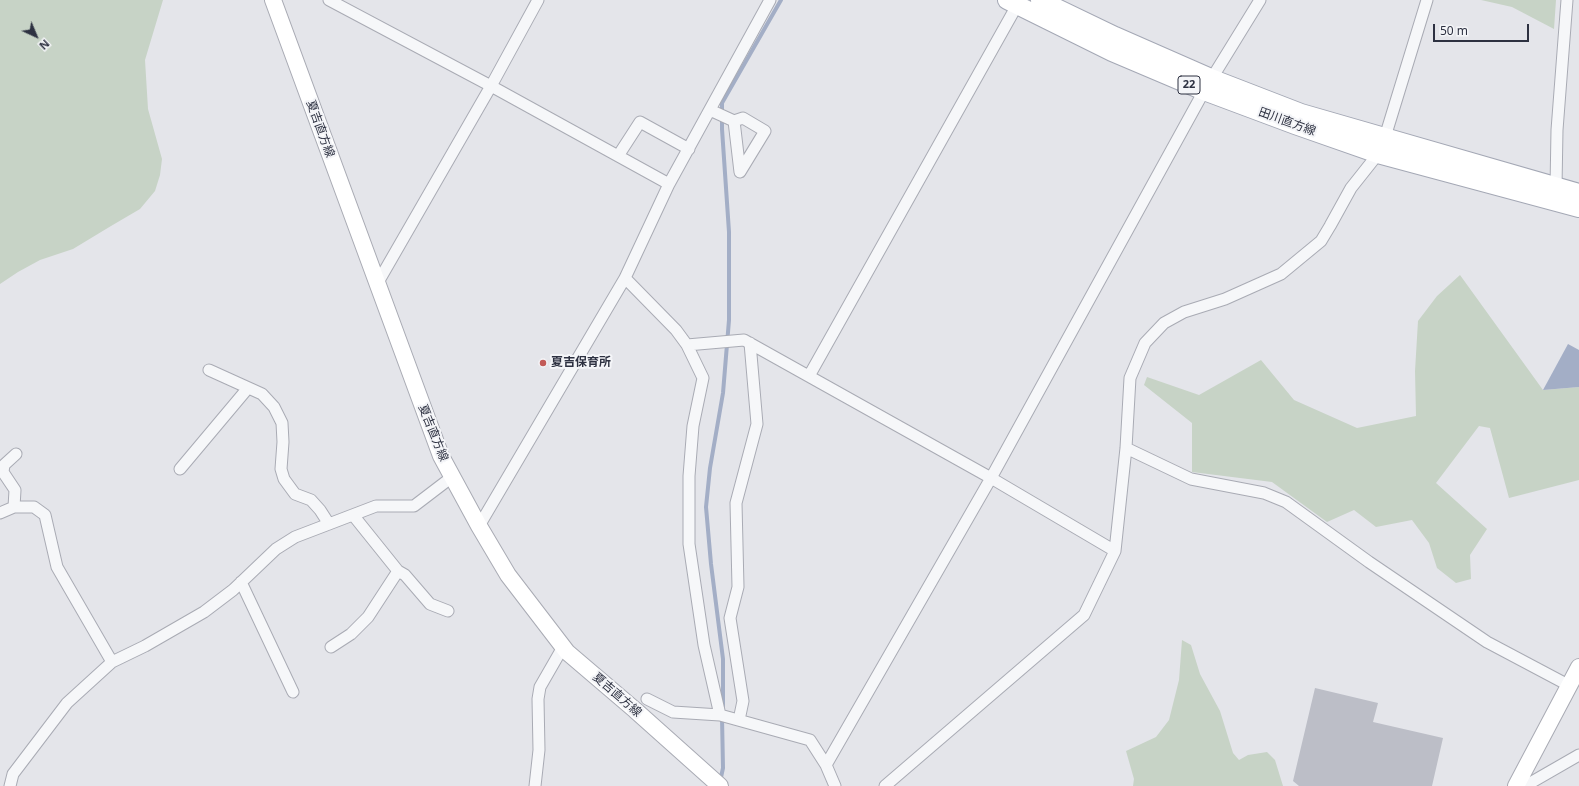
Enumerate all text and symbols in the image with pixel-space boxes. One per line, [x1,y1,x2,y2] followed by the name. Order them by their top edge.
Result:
[16,16,56,56] north arrow
[1435,16,1531,42] scale bar
[1440,22,1468,39] text: 50 m
[36,36,53,53] text: N
[1178,76,1200,94] road number: 22
[303,98,337,160] street label: 夏吉直方線
[1256,105,1318,139] street label: 田川直方線
[551,356,611,370] place label: 夏吉保育所
[538,358,548,368] marker: 夏吉保育所
[415,402,451,464] street label: 夏吉直方線
[590,670,644,720] street label: 夏吉直方線

